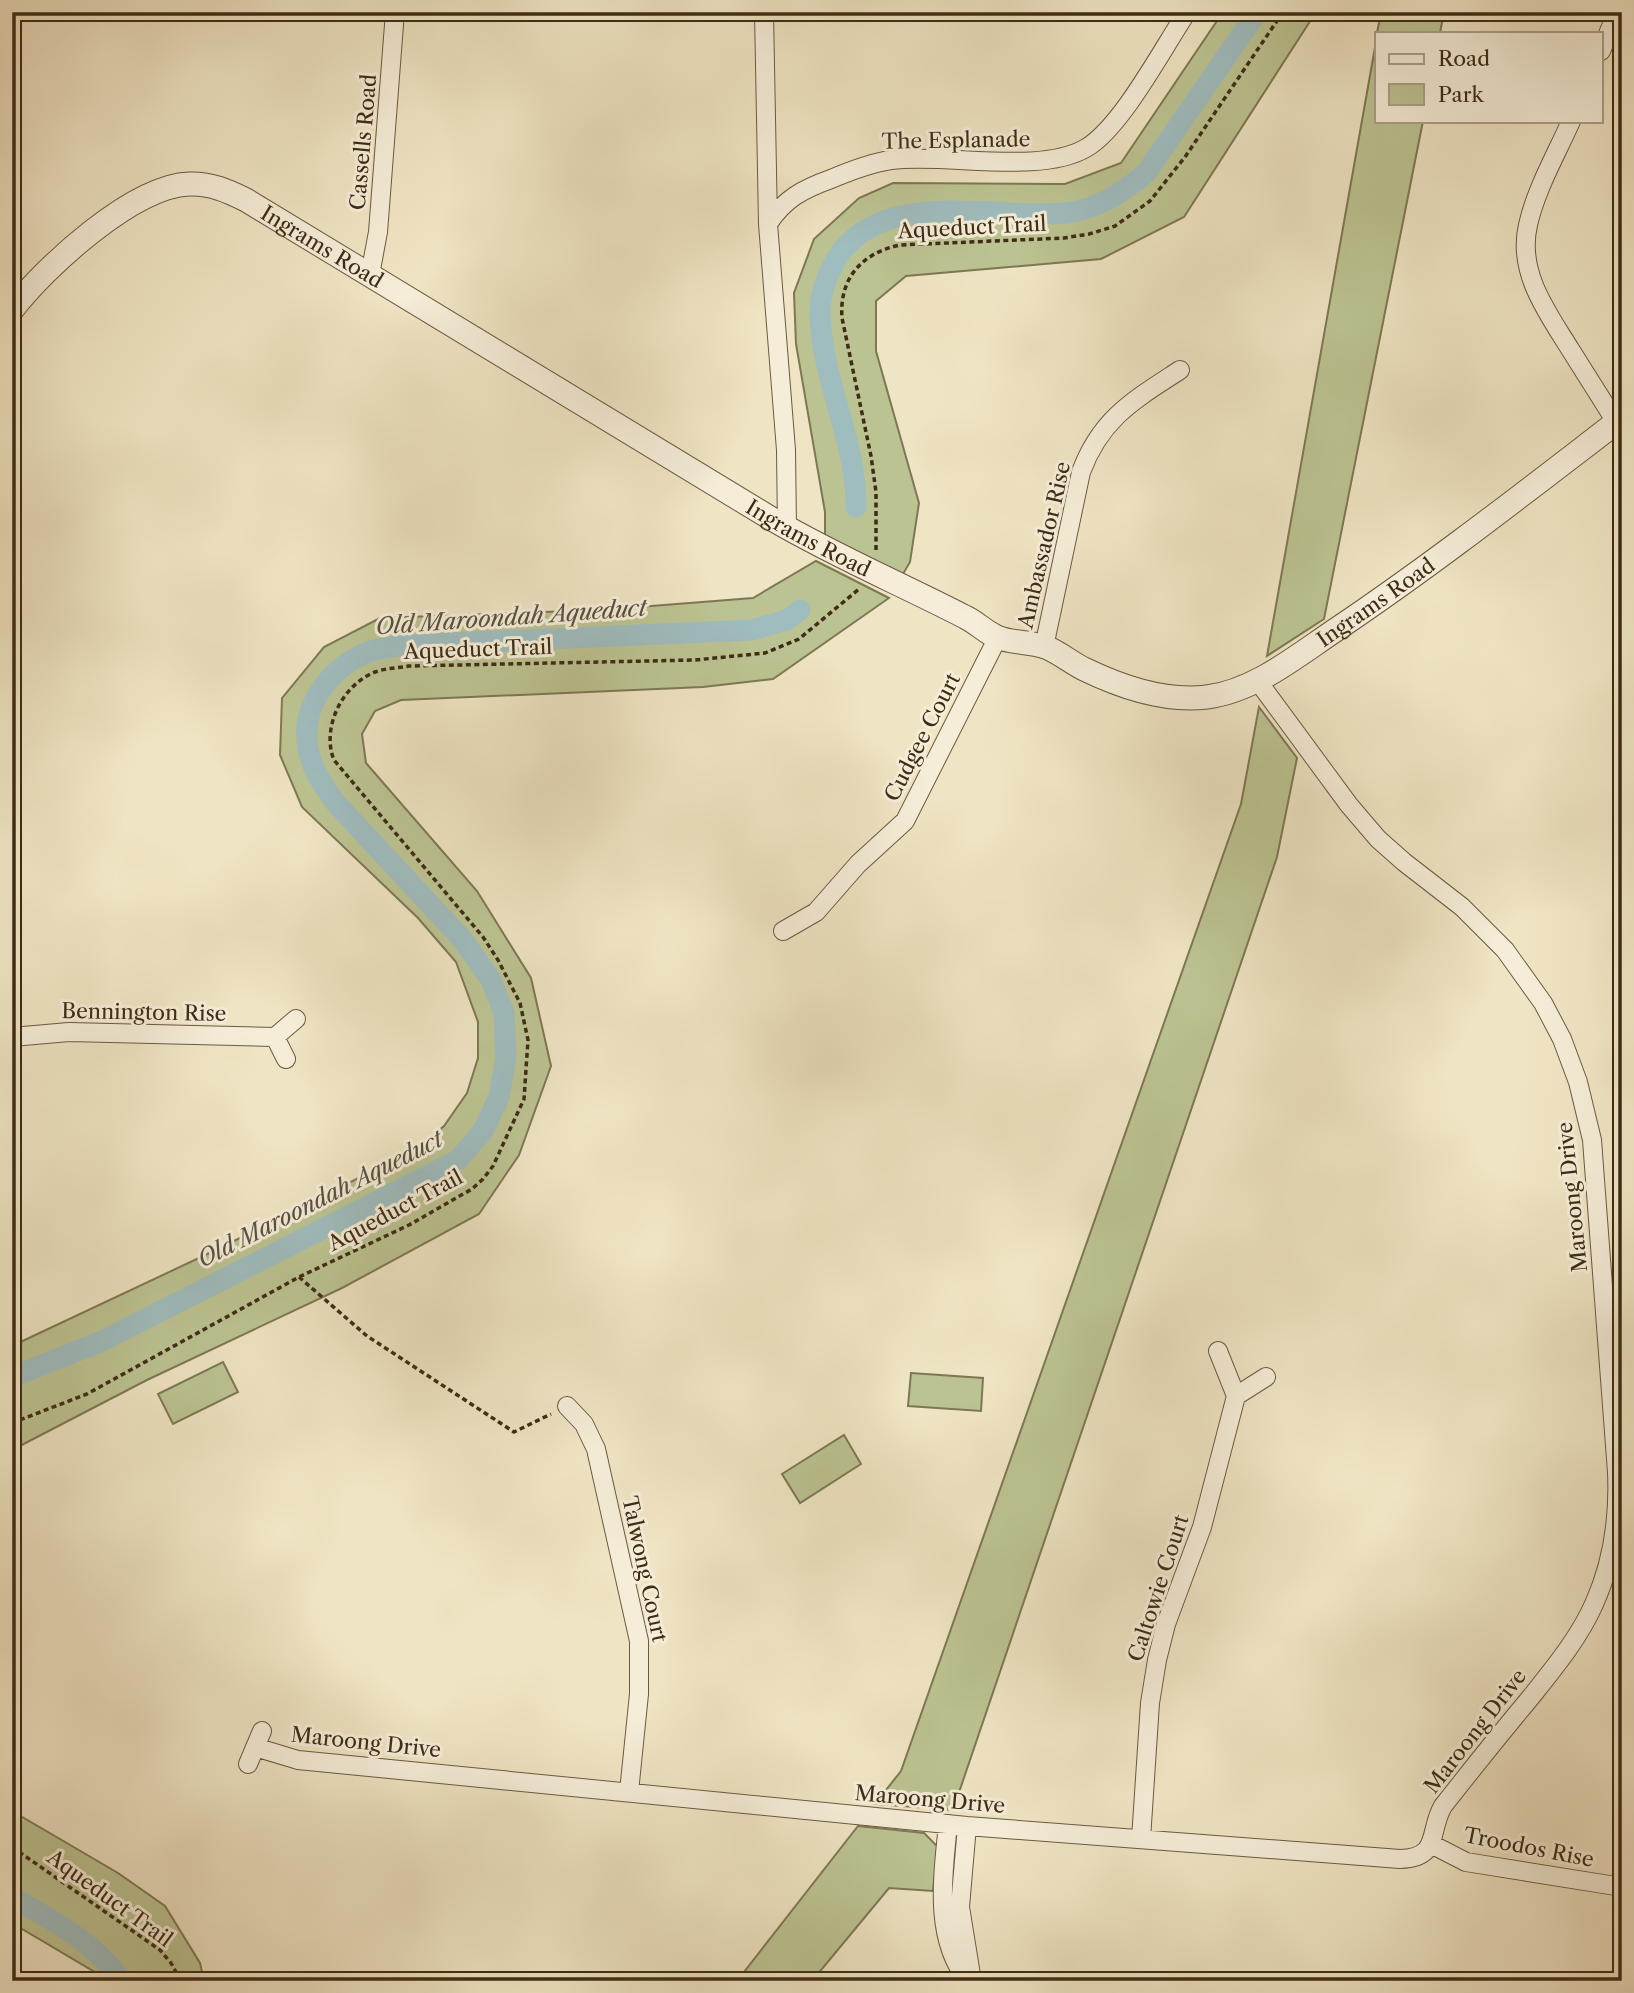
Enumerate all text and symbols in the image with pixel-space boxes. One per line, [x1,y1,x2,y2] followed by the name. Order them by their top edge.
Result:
[1375,32,1602,122] legend
[1438,46,1490,71] text: Road
[345,73,381,211] street label: Cassells Road
[1438,82,1484,107] text: Park
[881,126,1031,154] street label: The Esplanade
[257,200,388,293] street label: Ingrams Road
[896,211,1047,243] street label: Aqueduct Trail
[1012,459,1075,632] street label: Ambassador Rise
[742,494,875,582] street label: Ingrams Road
[1312,552,1439,652] street label: Ingrams Road
[374,593,649,640] water label: Old Maroondah Aqueduct
[402,634,553,664] street label: Aqueduct Trail
[879,668,965,805] street label: Cudgee Court
[61,998,227,1026] street label: Bennington Rise
[1552,1121,1592,1273] street label: Maroong Drive
[192,1124,449,1273] water label: Old Maroondah Aqueduct
[323,1164,467,1256] street label: Aqueduct Trail
[617,1494,673,1645] street label: Talwong Court
[1123,1511,1194,1664] street label: Caltowie Court
[1419,1664,1531,1798] street label: Maroong Drive
[290,1722,442,1762] street label: Maroong Drive
[854,1780,1006,1818] street label: Maroong Drive
[1462,1822,1596,1872] street label: Troodos Rise
[42,1844,178,1952] street label: Aqueduct Trail

